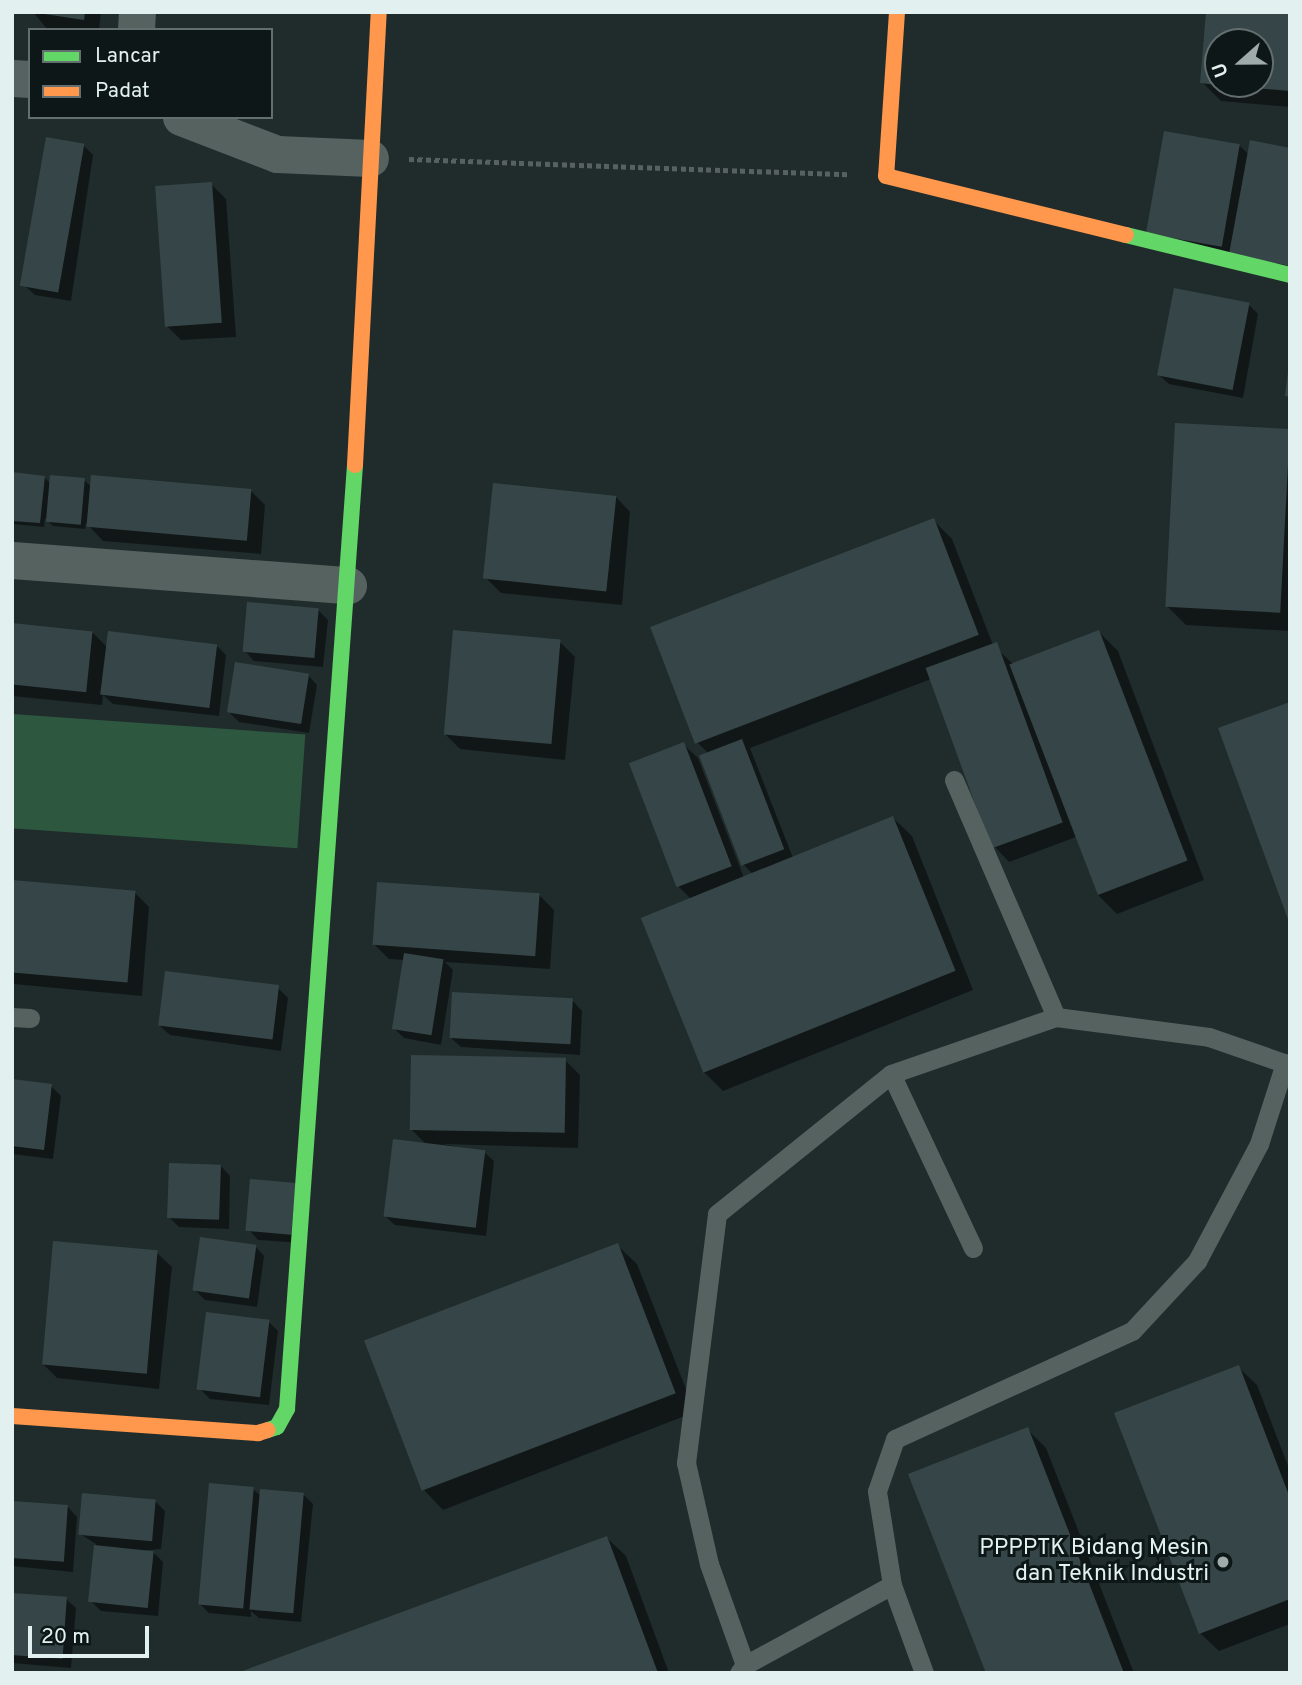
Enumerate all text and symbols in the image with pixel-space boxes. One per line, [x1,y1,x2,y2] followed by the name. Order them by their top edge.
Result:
[28,28,273,119] legend
[1204,28,1274,98] north arrow
[95,43,160,70] text: Lancar
[1208,59,1235,80] text: U
[95,78,150,105] text: Padat
[979,1535,1209,1589] place label: PPPPTK Bidang Mesin dan Teknik Industri
[1215,1554,1231,1570] marker: PPPPTK Bidang Mesin dan Teknik Industri
[32,1612,152,1656] scale bar
[41,1624,90,1651] text: 20 m

